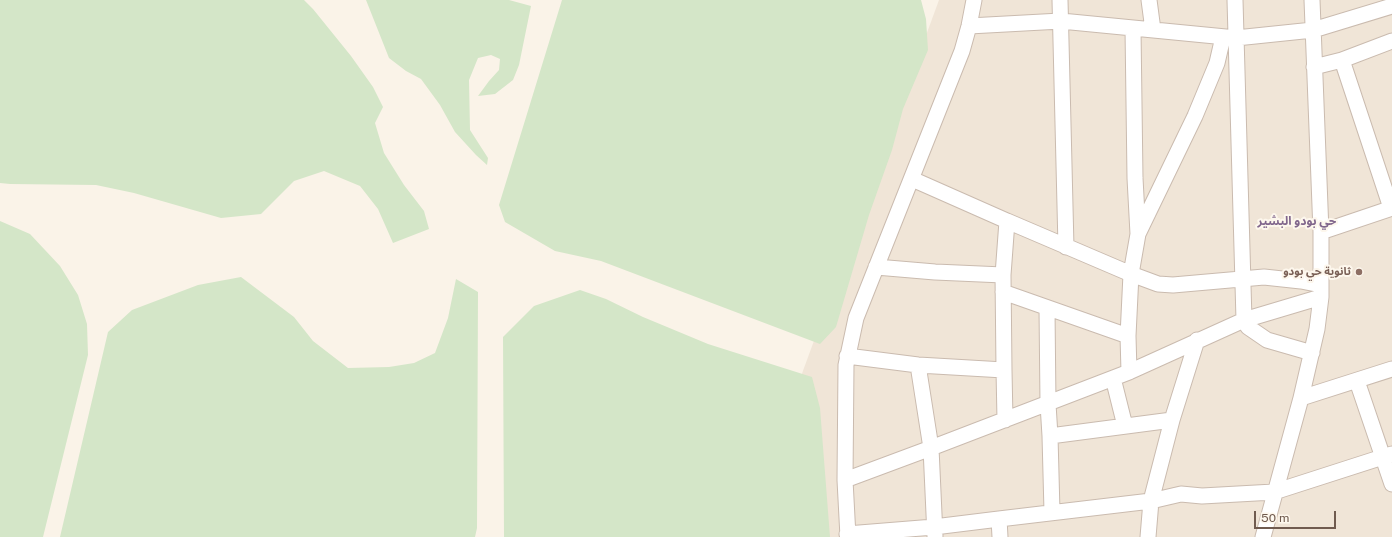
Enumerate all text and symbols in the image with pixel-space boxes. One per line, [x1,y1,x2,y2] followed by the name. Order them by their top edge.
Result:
[1258,214,1336,228] district label: حي بودو البشير
[1283,265,1351,279] place label: ثانوية حي بودو
[1354,267,1364,277] marker: ثانوية حي بودو
[1256,503,1338,529] scale bar
[1261,511,1289,525] text: 50 m

